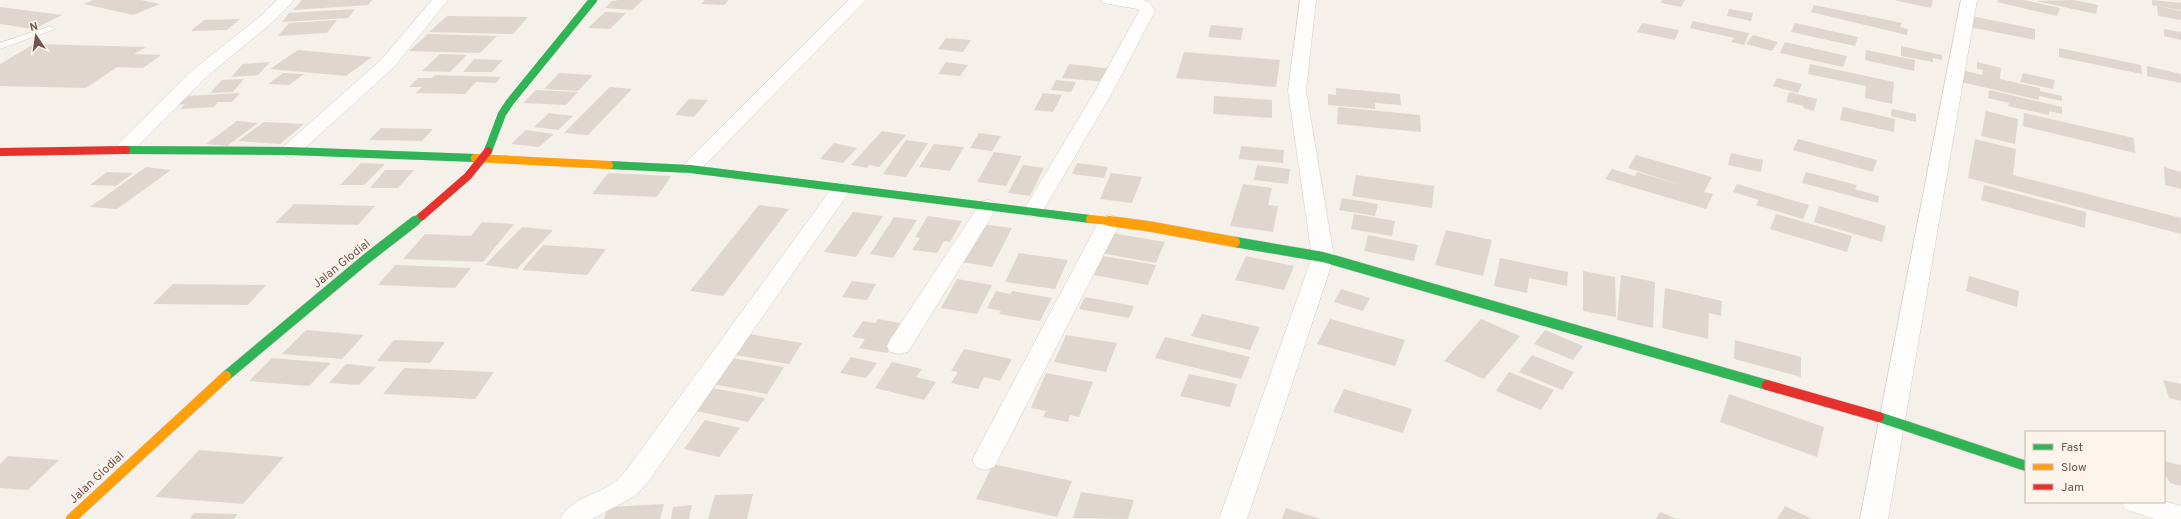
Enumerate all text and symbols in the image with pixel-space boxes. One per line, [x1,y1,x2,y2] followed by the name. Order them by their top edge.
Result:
[16,16,56,56] north arrow
[29,20,39,35] text: N
[310,236,374,292] street label: Jalan Glodial
[2025,431,2165,503] legend
[2061,440,2083,456] text: Fast
[66,448,128,508] street label: Jalan Glodial
[2061,460,2087,476] text: Slow
[2061,480,2084,496] text: Jam

